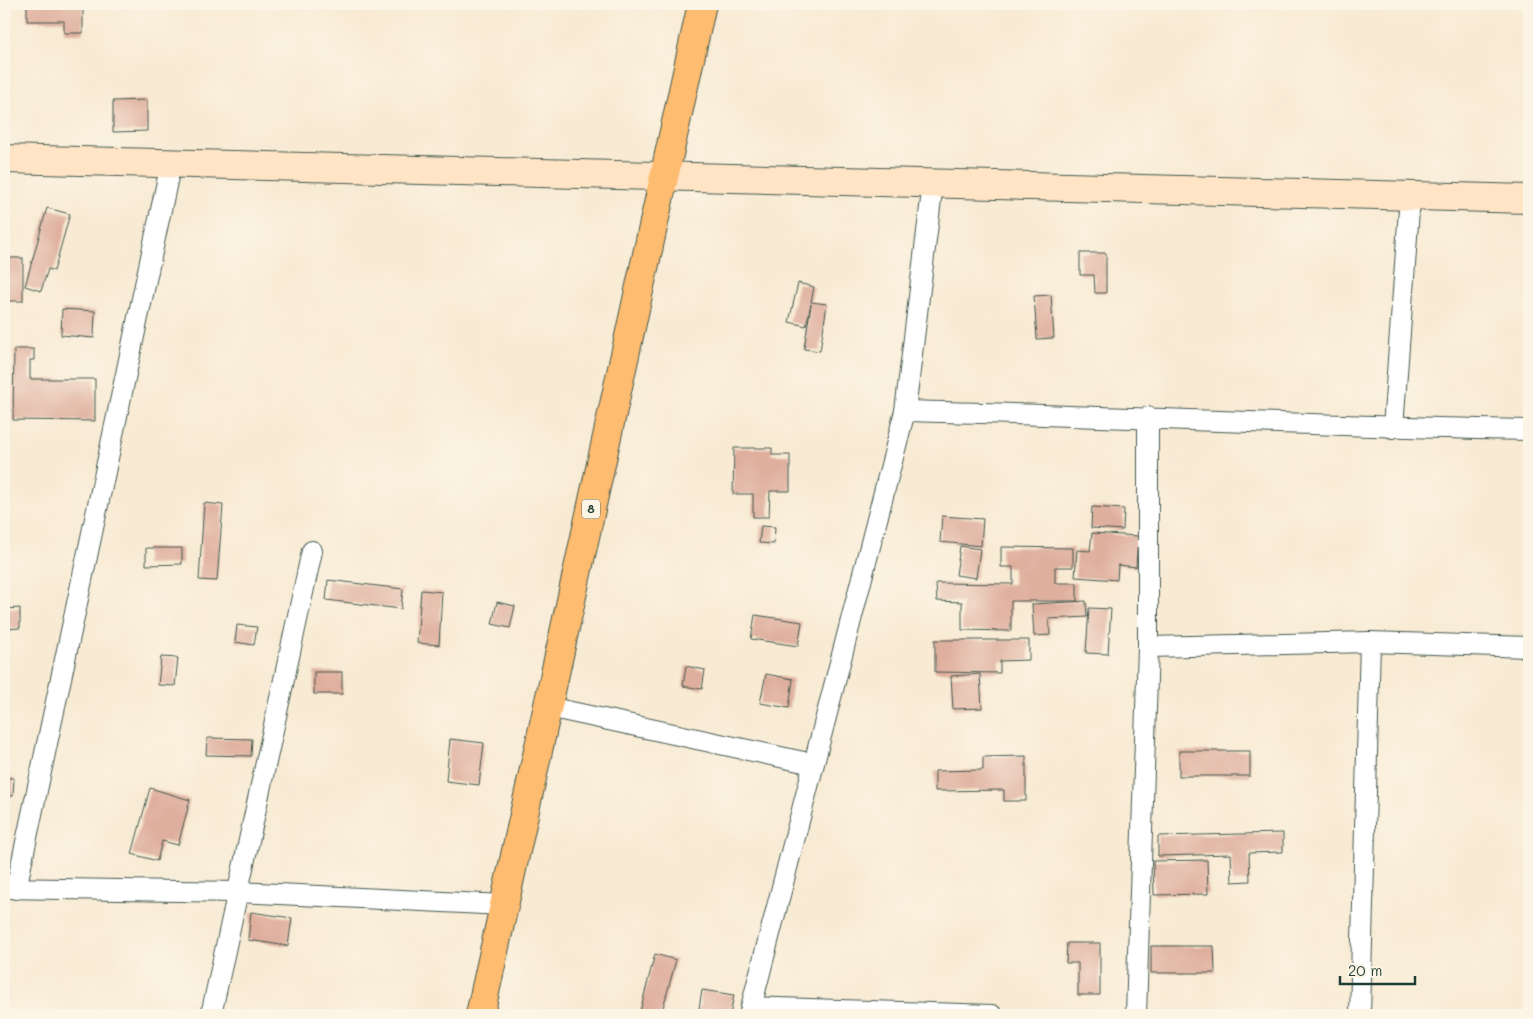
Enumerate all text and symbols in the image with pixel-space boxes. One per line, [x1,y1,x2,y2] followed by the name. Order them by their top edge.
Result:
[582,499,600,518] road number: 8
[1340,954,1416,986] scale bar
[1348,960,1382,980] text: 20 m

